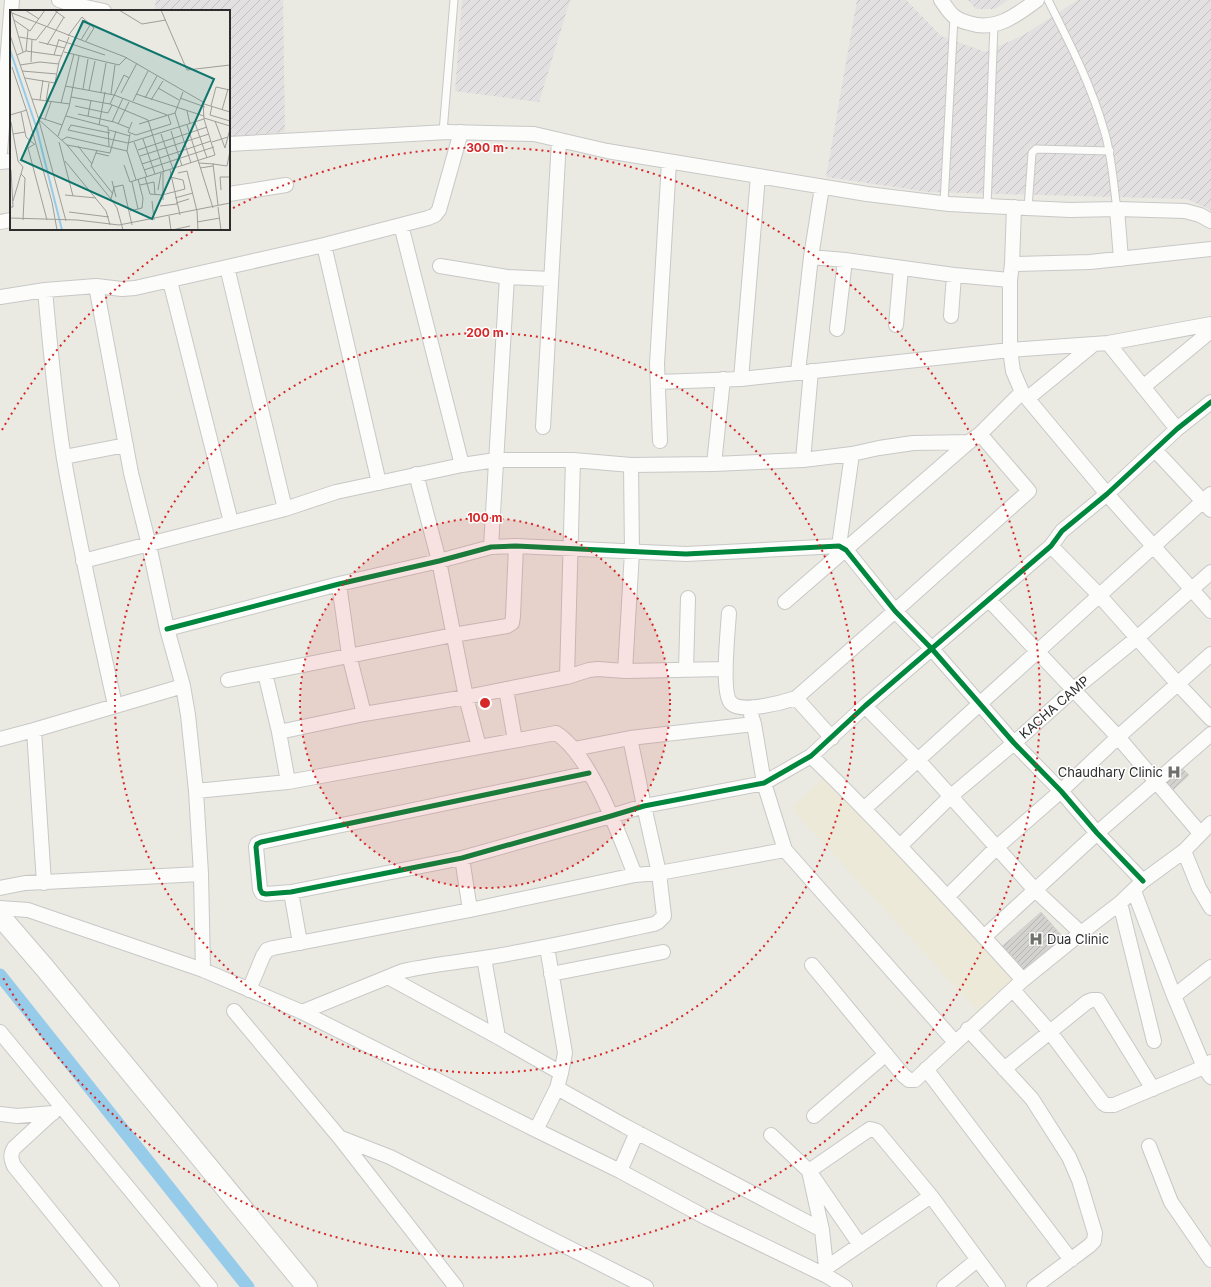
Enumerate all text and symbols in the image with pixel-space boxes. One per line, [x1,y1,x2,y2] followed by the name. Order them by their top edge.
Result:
[10,10,230,230] inset map
[466,140,504,155] text: 300 m
[466,325,504,340] text: 200 m
[467,510,503,525] text: 100 m
[1016,672,1092,742] street label: KACHA CAMP
[478,696,492,710] centre of rings
[1058,764,1163,780] place label: Chaudhary Clinic
[1166,764,1182,780] hospital icon: Chaudhary Clinic
[1028,931,1044,947] hospital icon: Dua Clinic
[1047,931,1109,947] place label: Dua Clinic

